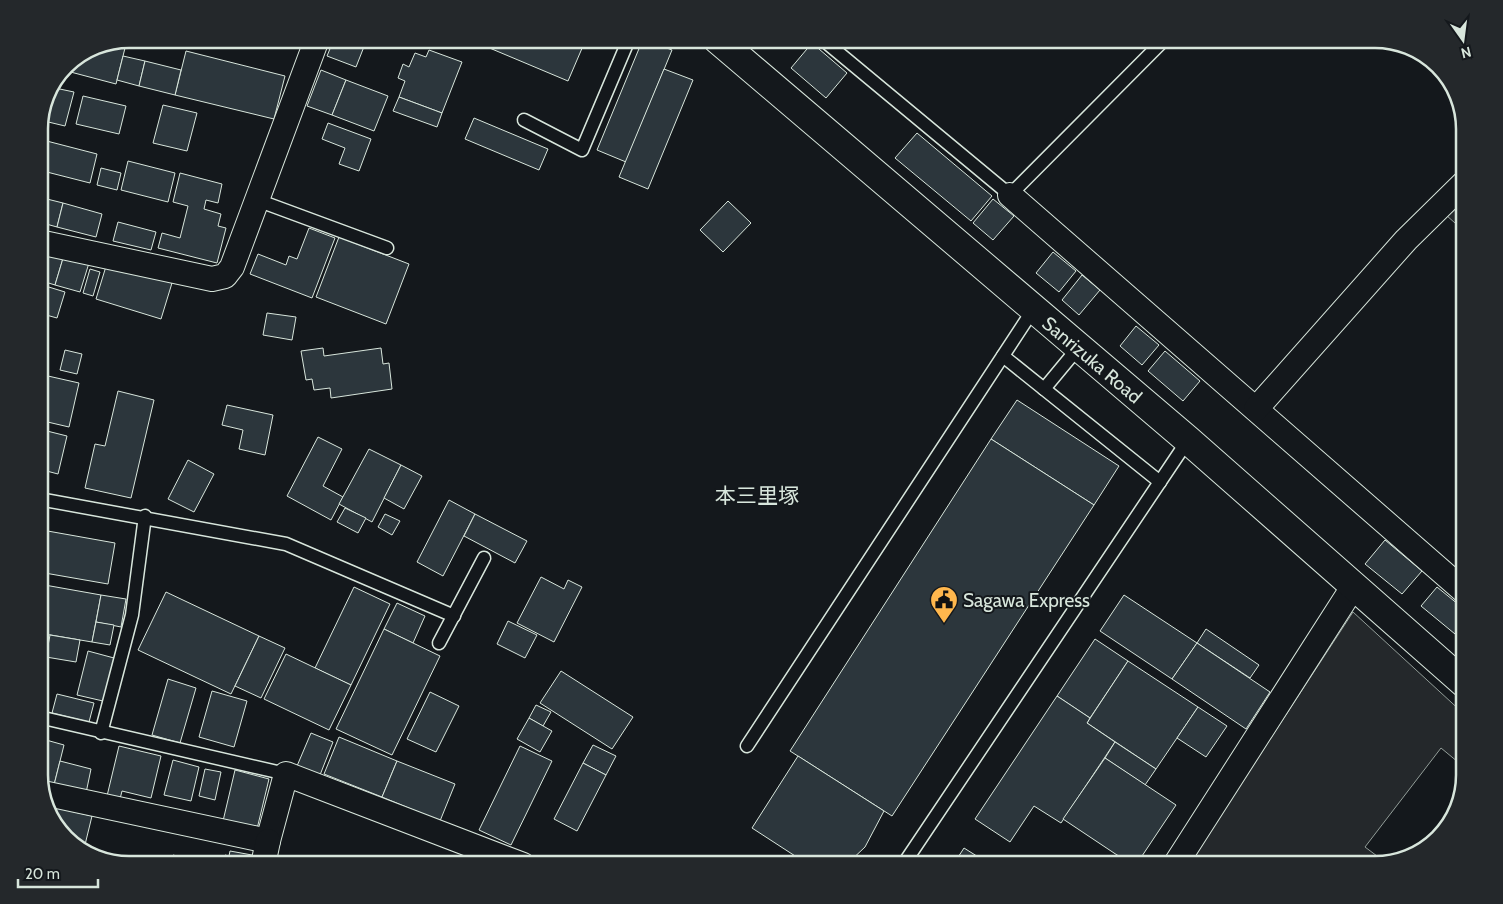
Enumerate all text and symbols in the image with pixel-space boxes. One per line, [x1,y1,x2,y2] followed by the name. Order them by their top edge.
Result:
[1438,15,1488,65] north arrow
[1459,43,1473,63] text: N
[1038,312,1146,408] street label: Sanrizuka Road
[715,483,799,508] district label: 本三里塚
[929,585,959,624] public building icon: Sagawa Express
[963,589,1090,612] place label: Sagawa Express
[18,856,98,888] scale bar
[25,865,60,883] text: 20 m

